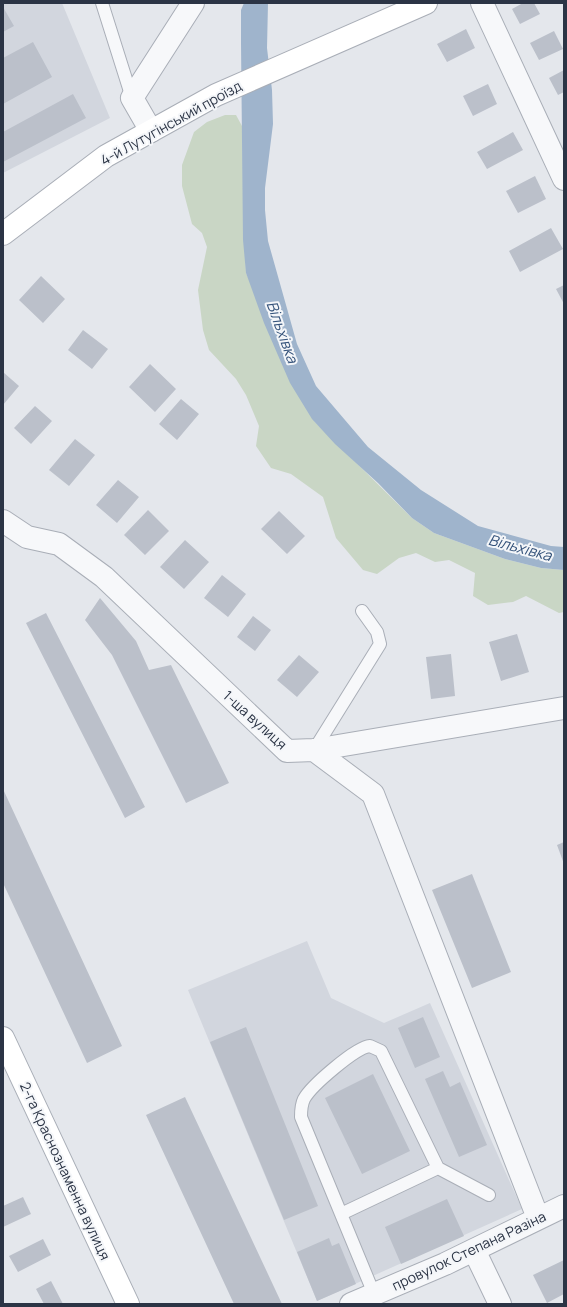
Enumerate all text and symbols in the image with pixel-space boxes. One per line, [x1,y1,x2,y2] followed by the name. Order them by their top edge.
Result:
[97,76,245,169] street label: 4-й Лутугінський проїзд
[262,298,304,366] water label: Вільхівка
[486,529,555,566] water label: Вільхівка
[219,686,291,753] street label: 1-ша вулиця
[16,1079,115,1263] street label: 2-га Краснознаменна вулиця
[389,1206,549,1295] street label: провулок Степана Разіна

